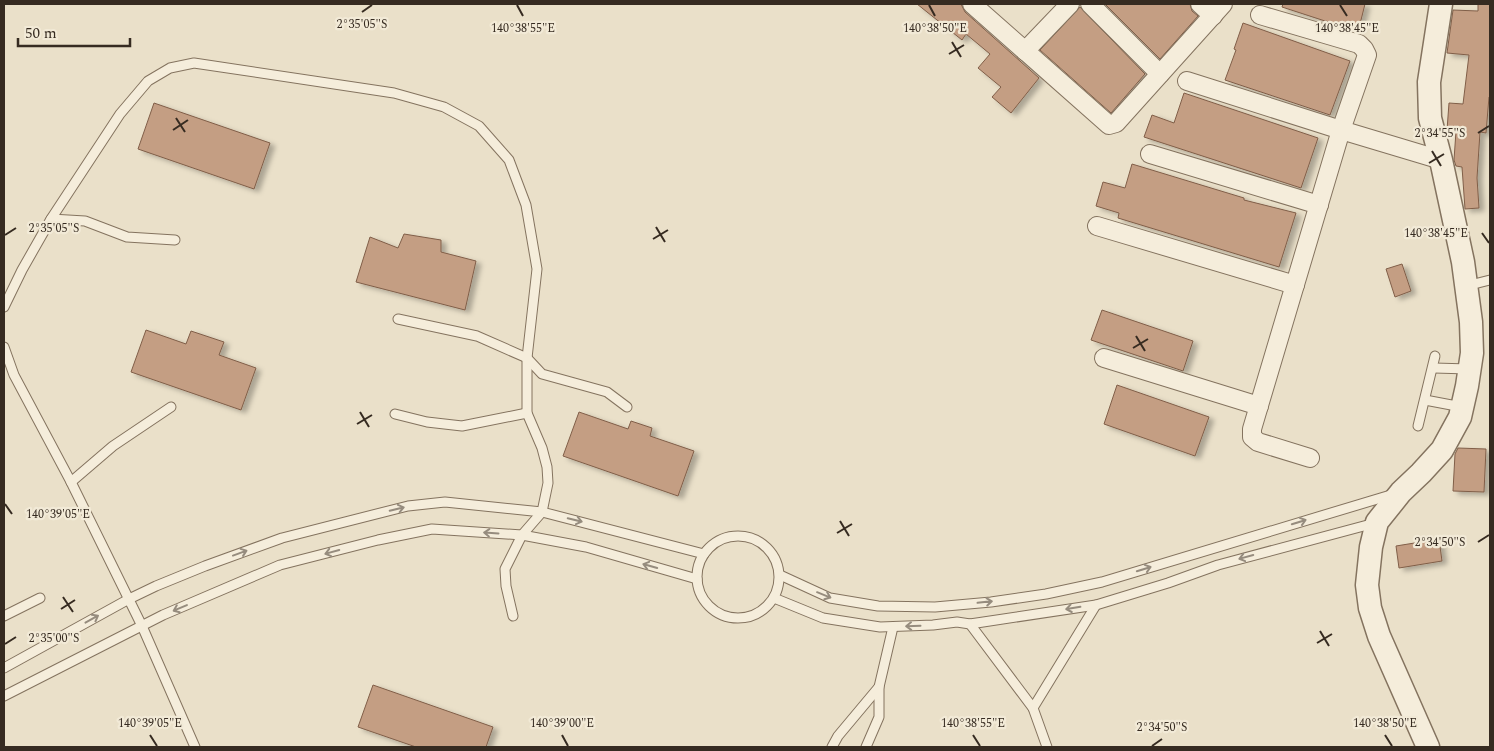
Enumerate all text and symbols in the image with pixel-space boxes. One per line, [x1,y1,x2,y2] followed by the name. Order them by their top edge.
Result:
[18,15,130,47] scale bar
[337,15,387,34] text: 2°35'05"S
[491,19,555,38] text: 140°38'55"E
[903,19,967,38] text: 140°38'50"E
[1315,19,1379,38] text: 140°38'45"E
[25,22,57,45] text: 50 m
[1415,124,1465,143] text: 2°34'55"S
[29,219,79,238] text: 2°35'05"S
[1404,224,1468,243] text: 140°38'45"E
[388,504,404,513] one-way arrow
[26,505,90,524] text: 140°39'05"E
[566,516,582,525] one-way arrow
[1291,516,1307,526] one-way arrow
[483,528,499,538] one-way arrow
[1415,533,1465,552] text: 2°34'50"S
[232,548,248,557] one-way arrow
[324,548,340,557] one-way arrow
[1238,553,1254,563] one-way arrow
[642,560,658,570] one-way arrow
[1135,563,1151,573] one-way arrow
[816,591,831,600] one-way arrow
[977,597,993,607] one-way arrow
[1066,603,1082,613] one-way arrow
[173,604,188,614] one-way arrow
[85,614,99,624] one-way arrow
[905,621,921,631] one-way arrow
[29,629,79,648] text: 2°35'00"S
[118,714,182,733] text: 140°39'05"E
[530,714,594,733] text: 140°39'00"E
[941,714,1005,733] text: 140°38'55"E
[1353,714,1417,733] text: 140°38'50"E
[1137,718,1187,737] text: 2°34'50"S

